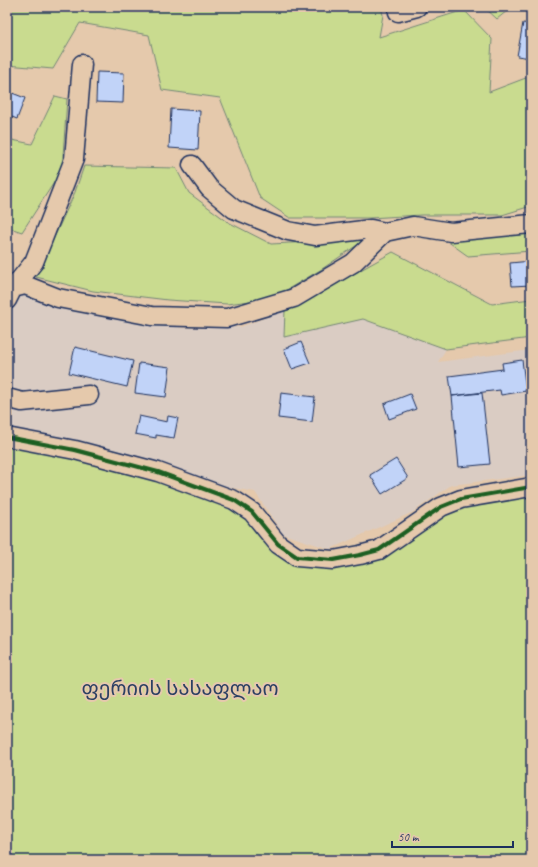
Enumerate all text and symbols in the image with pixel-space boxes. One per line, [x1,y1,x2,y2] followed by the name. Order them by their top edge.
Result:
[81,676,279,701] park label: ფერიის სასაფლაო
[392,823,513,849] scale bar
[398,829,420,845] text: 50 m

